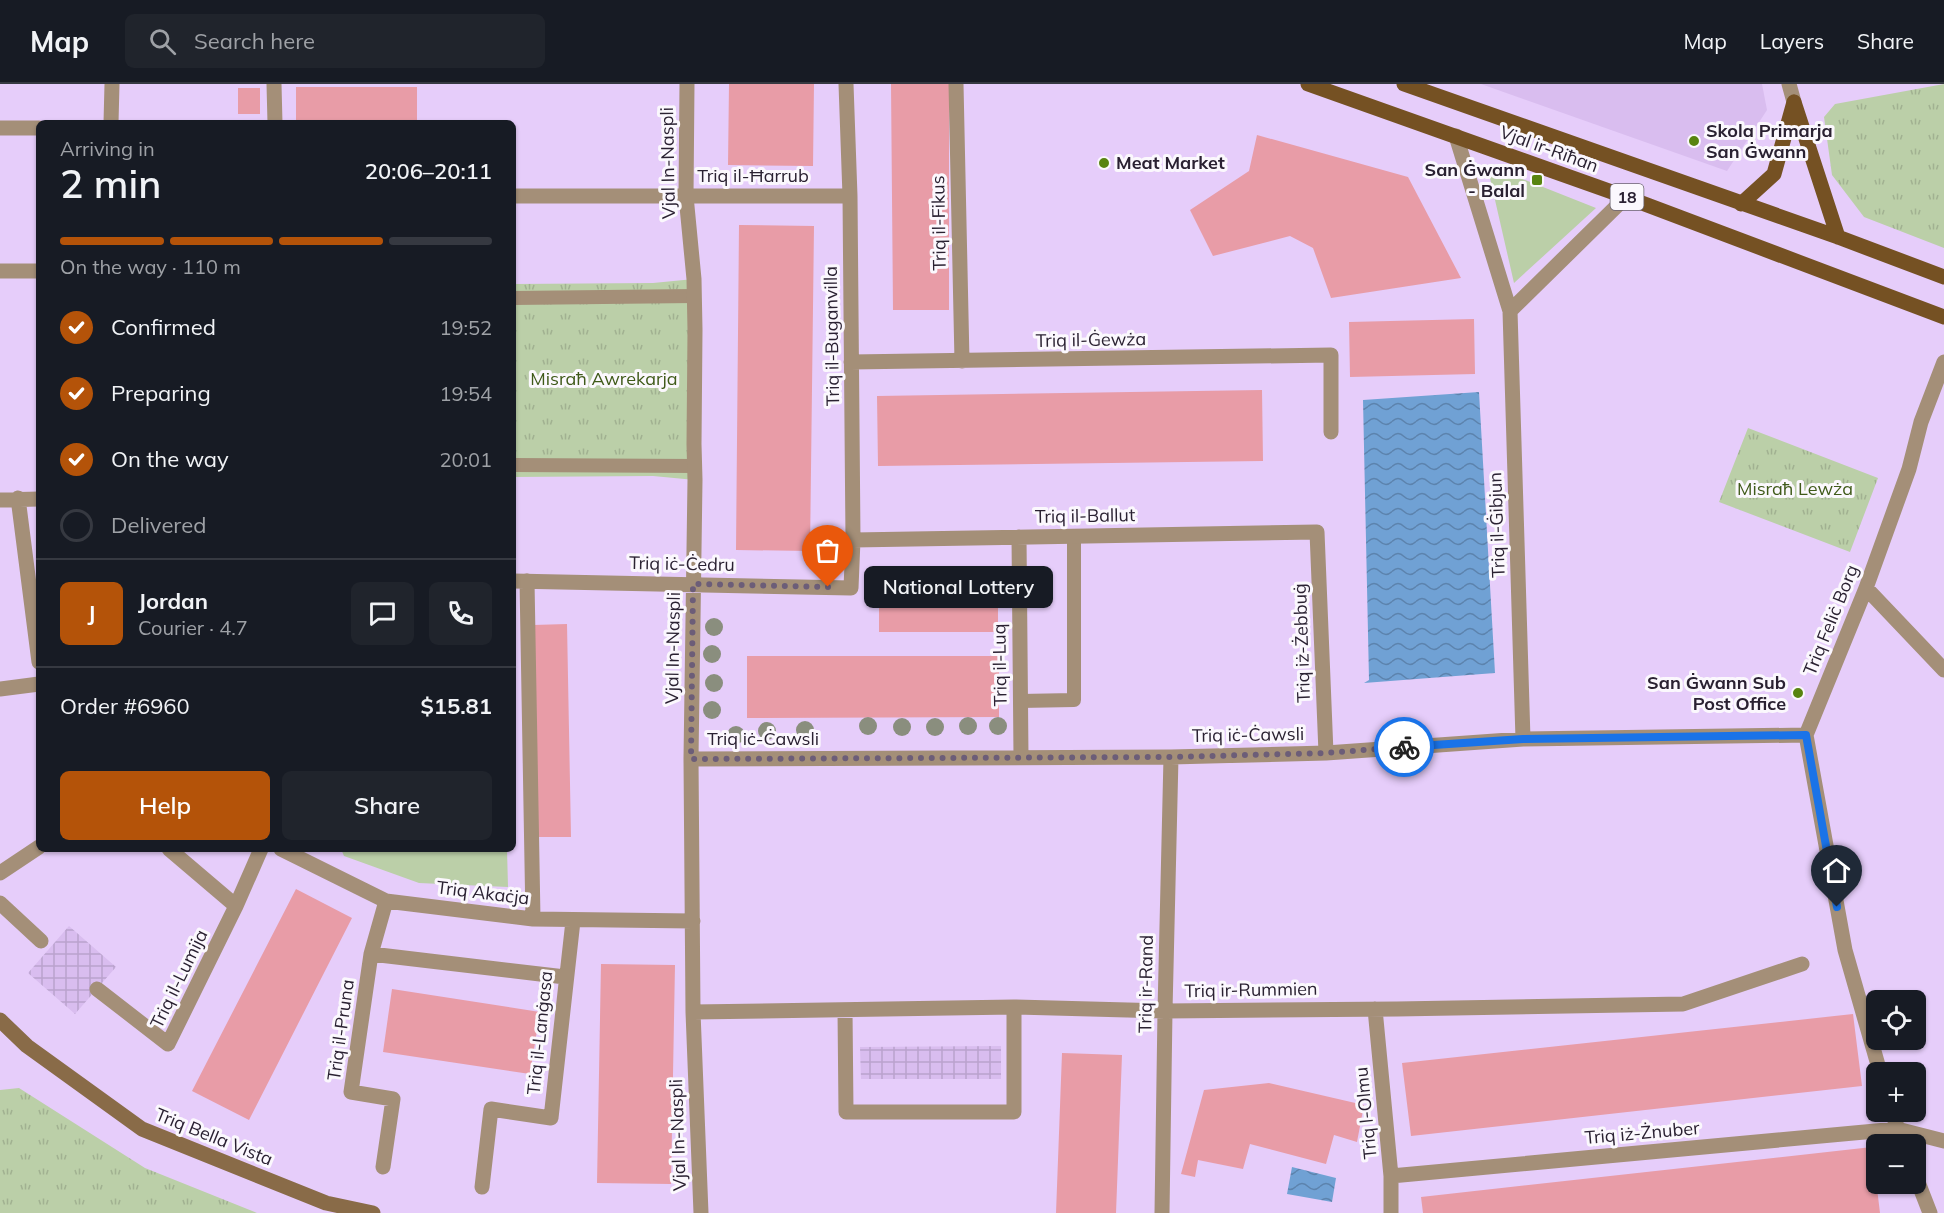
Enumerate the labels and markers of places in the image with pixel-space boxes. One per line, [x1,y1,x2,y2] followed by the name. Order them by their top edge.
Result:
[1706,119,1833,163] place label: Skola Primarja San Ġwann
[1687,134,1701,148] marker: Skola Primarja San Ġwann
[1116,151,1225,174] place label: Meat Market
[1097,156,1111,170] marker: Meat Market
[1425,158,1525,202] place label: San Ġwann - Balal
[1530,173,1544,187] marker: San Ġwann - Balal
[802,525,853,587] pin
[864,566,1053,608] callout: National Lottery
[1647,671,1786,715] place label: San Ġwann Sub Post Office
[1791,686,1805,700] marker: San Ġwann Sub Post Office
[1811,845,1862,907] pin

